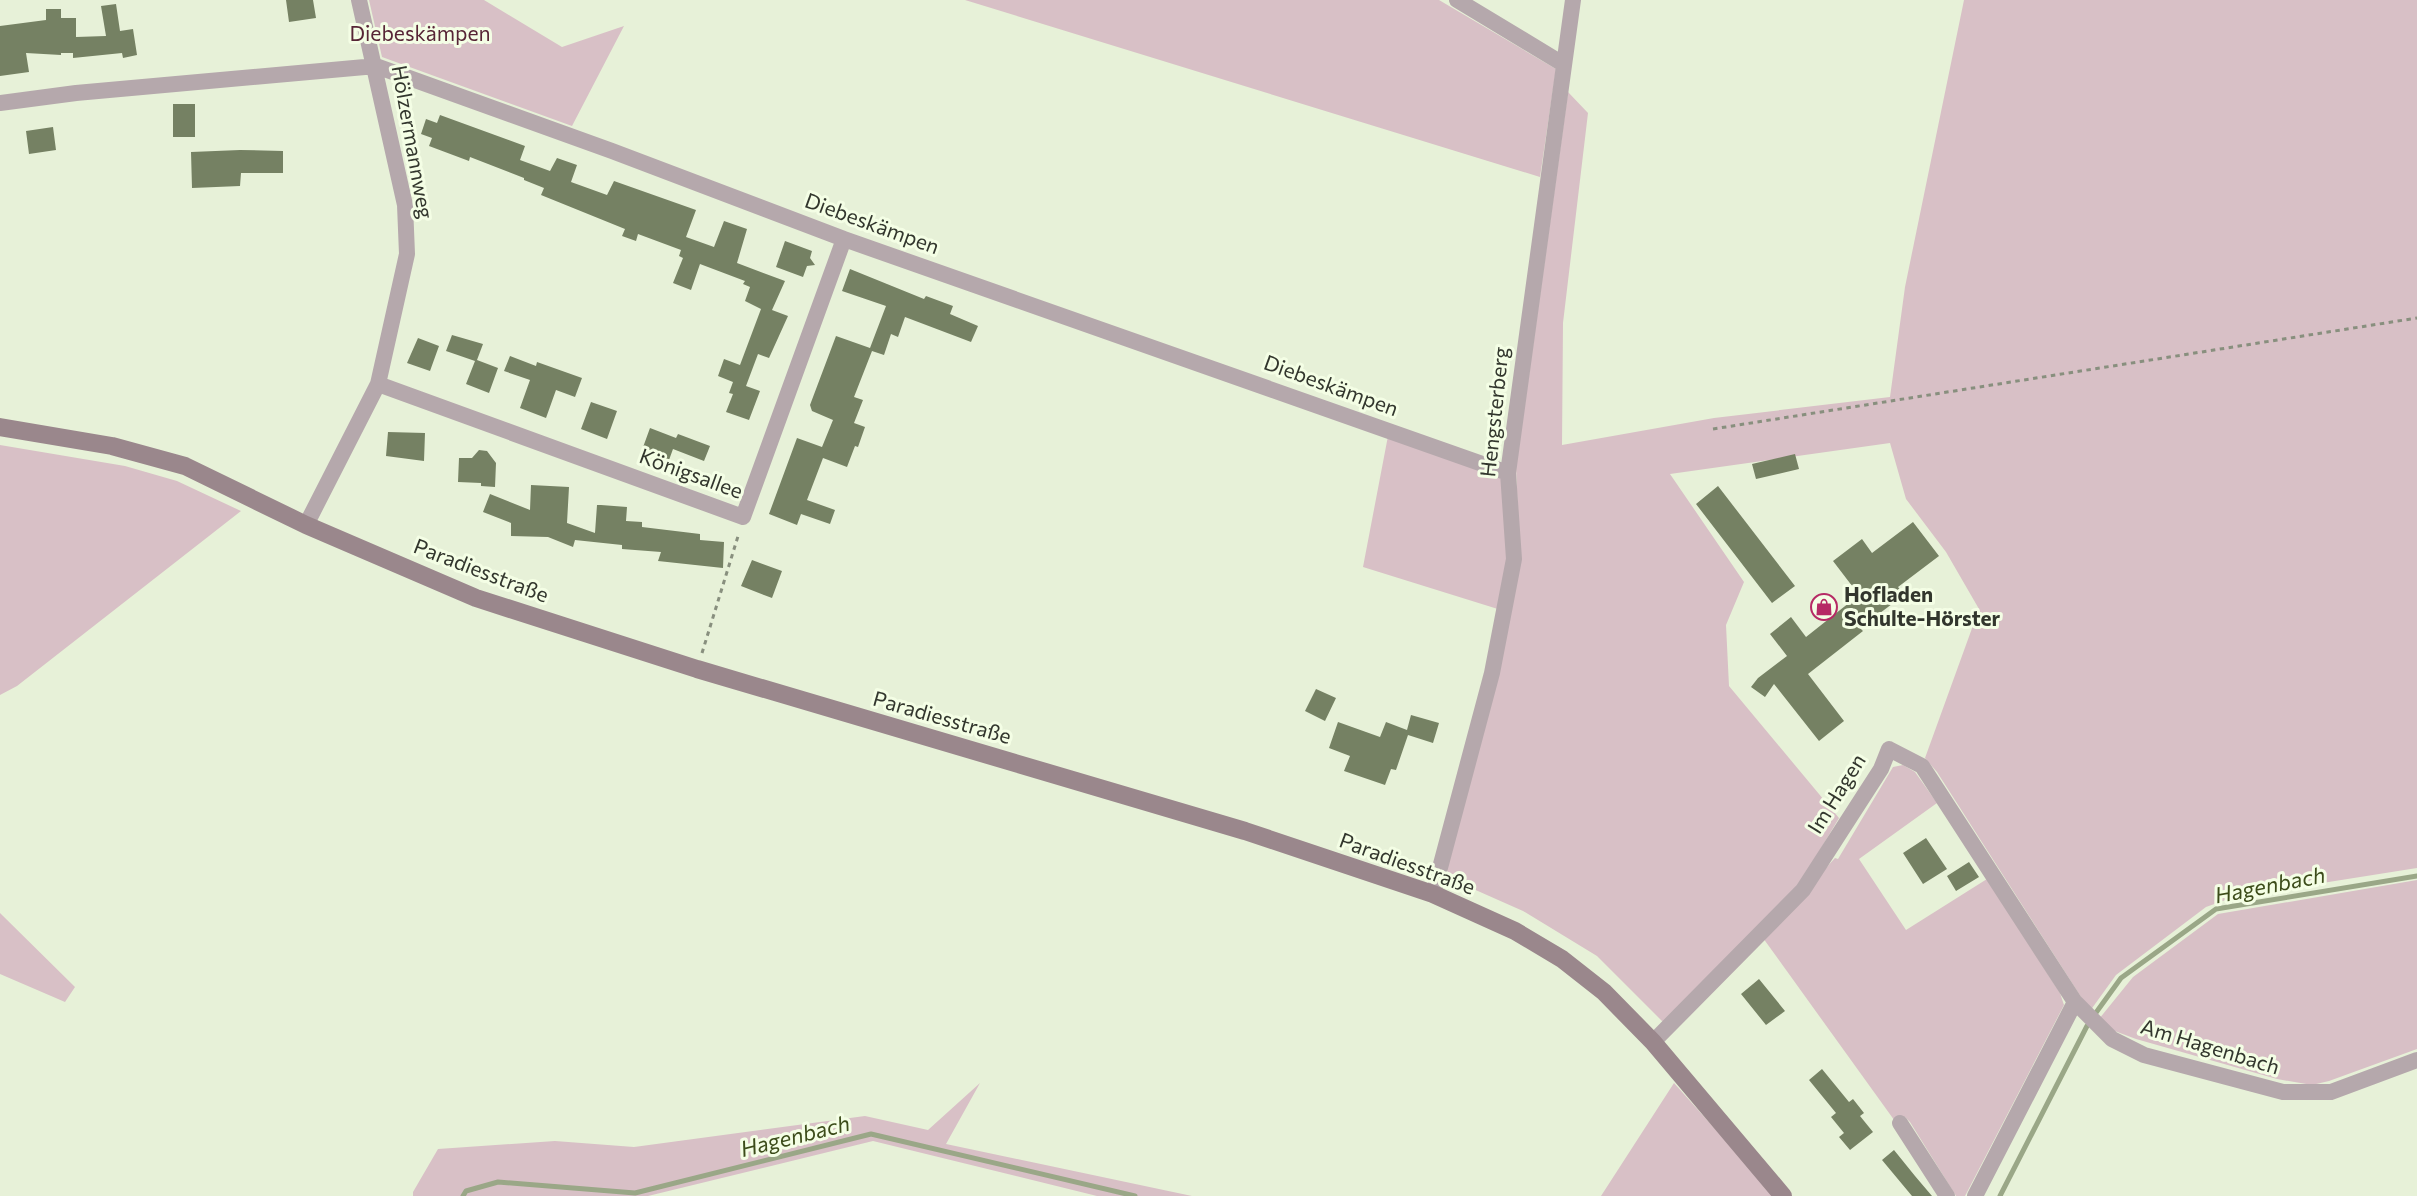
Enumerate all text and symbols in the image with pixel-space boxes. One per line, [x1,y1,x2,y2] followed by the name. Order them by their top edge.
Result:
[349,20,491,45] park label: Diebeskämpen
[388,63,439,220] street label: Hölzermannweg
[802,187,943,258] street label: Diebeskämpen
[1474,345,1513,478] street label: Hengsterberg
[1261,349,1402,420] street label: Diebeskämpen
[636,442,747,503] street label: Königsallee
[411,532,553,607] street label: Paradiesstraße
[1844,581,2001,630] place label: Hofladen Schulte-Hörster
[1809,592,1839,622] shop icon: Hofladen Schulte-Hörster
[870,685,1014,748] street label: Paradiesstraße
[1801,749,1870,838] street label: Im Hagen
[1336,826,1479,899] street label: Paradiesstraße
[2212,861,2327,908] water label: Hagenbach
[2138,1013,2283,1079] street label: Am Hagenbach
[737,1109,852,1162] water label: Hagenbach

